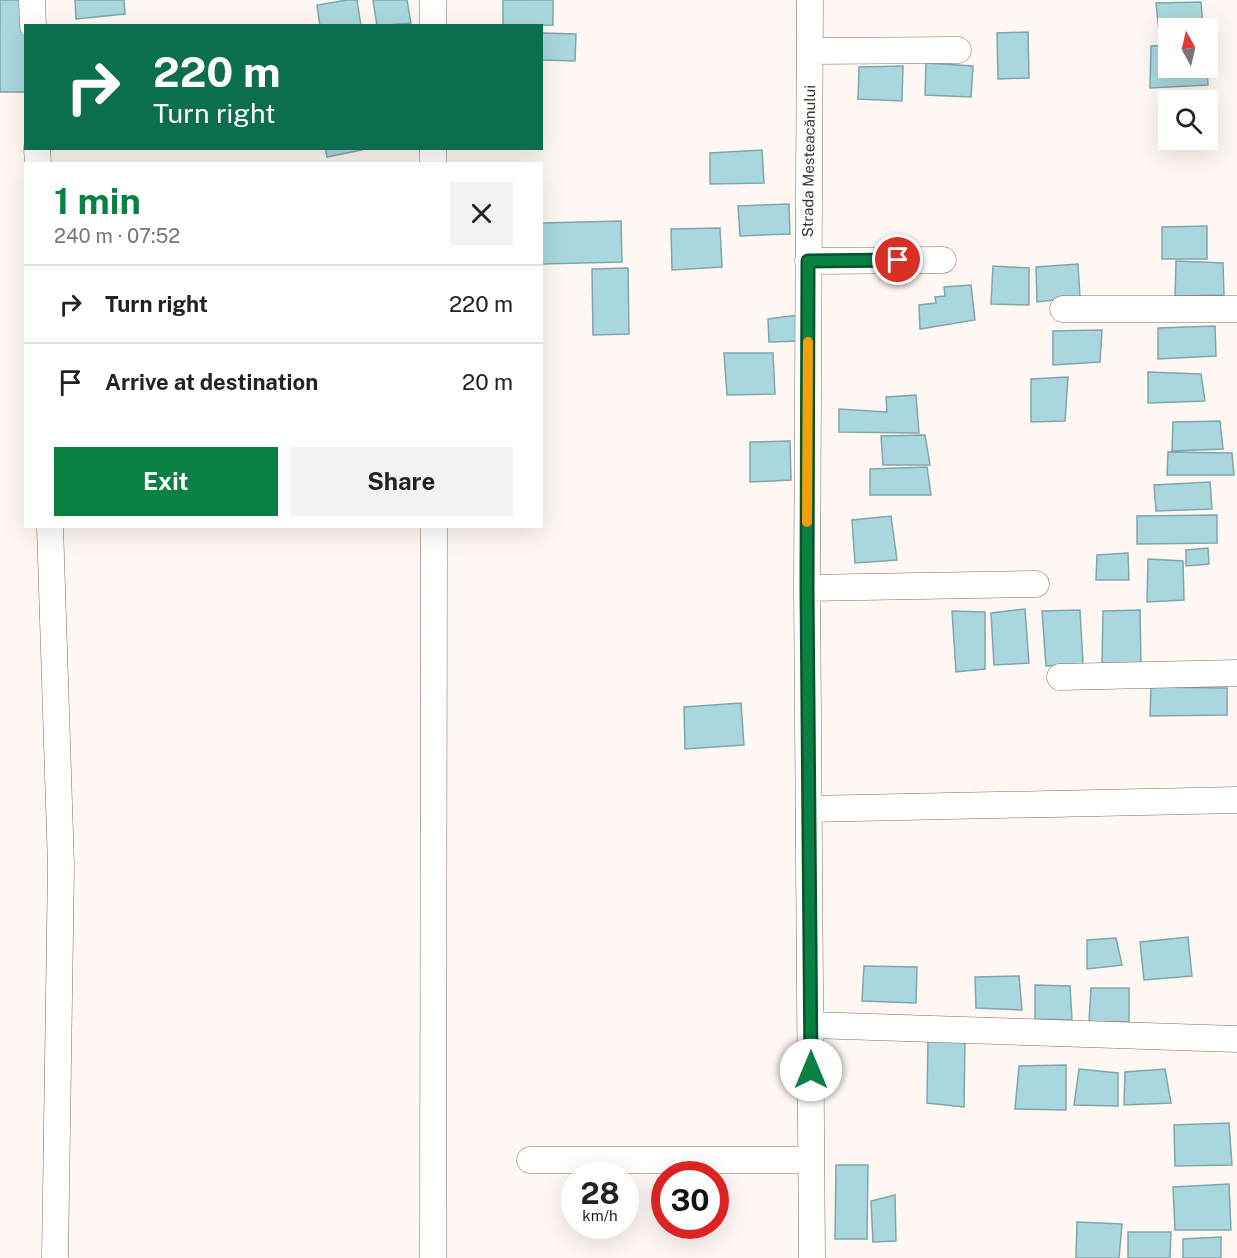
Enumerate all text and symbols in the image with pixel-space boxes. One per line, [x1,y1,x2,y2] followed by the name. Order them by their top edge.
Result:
[1158,18,1218,78] north arrow
[1158,18,1218,150] map controls
[153,47,281,96] text: 220 m
[54,48,132,126] icon: right
[799,85,818,237] street label: Strada Mesteacănului
[1158,90,1218,150] button: search
[153,97,276,129] text: Turn right
[54,180,141,222] text: 1 min
[450,182,513,245] button: close
[54,224,180,248] text: 240 m · 07:52
[872,234,923,285] pin
[881,243,914,276] icon: arrive
[54,288,87,321] icon: right
[105,291,208,317] text: Turn right
[449,291,513,317] text: 220 m
[54,366,87,399] icon: arrive
[105,369,318,395] text: Arrive at destination
[462,369,513,395] text: 20 m
[54,447,278,516] button: Exit
[290,447,513,516] button: Share
[779,1038,843,1102] position arrow
[651,1161,729,1239] speed limit sign: 30
[580,1175,620,1211] text: 28
[582,1207,618,1224] text: km/h

